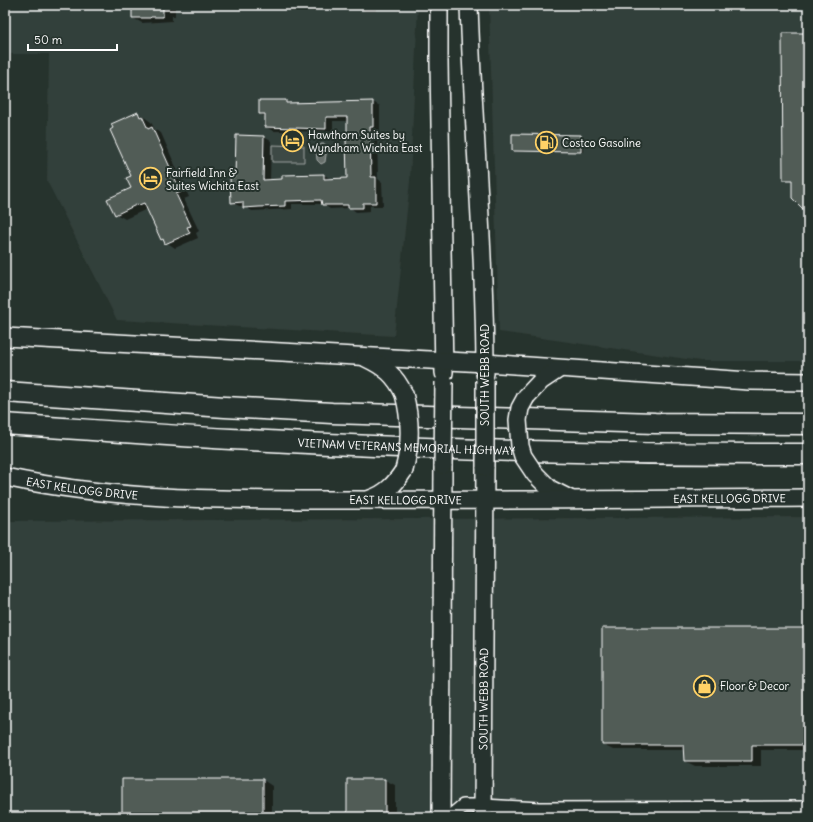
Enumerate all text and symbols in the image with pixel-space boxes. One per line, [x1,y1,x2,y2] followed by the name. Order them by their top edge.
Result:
[28,26,117,52] scale bar
[34,32,63,47] text: 50 m
[280,128,306,154] hotel icon: Hawthorn Suites by Wyndham Wichita East
[308,128,423,155] place label: Hawthorn Suites by Wyndham Wichita East
[533,130,559,156] fuel station icon: Costco Gasoline
[562,136,641,150] place label: Costco Gasoline
[137,166,163,192] hotel icon: Fairfield Inn & Suites Wichita East
[166,166,259,193] place label: Fairfield Inn & Suites Wichita East
[478,324,492,426] street label: SOUTH WEBB ROAD
[297,436,515,458] street label: VIETNAM VETERANS MEMORIAL HIGHWAY
[25,474,139,502] street label: EAST KELLOGG DRIVE
[673,491,786,506] street label: EAST KELLOGG DRIVE
[349,493,462,507] street label: EAST KELLOGG DRIVE
[476,648,491,750] street label: SOUTH WEBB ROAD
[692,673,718,699] shop icon: Floor & Decor
[720,679,790,693] place label: Floor & Decor

